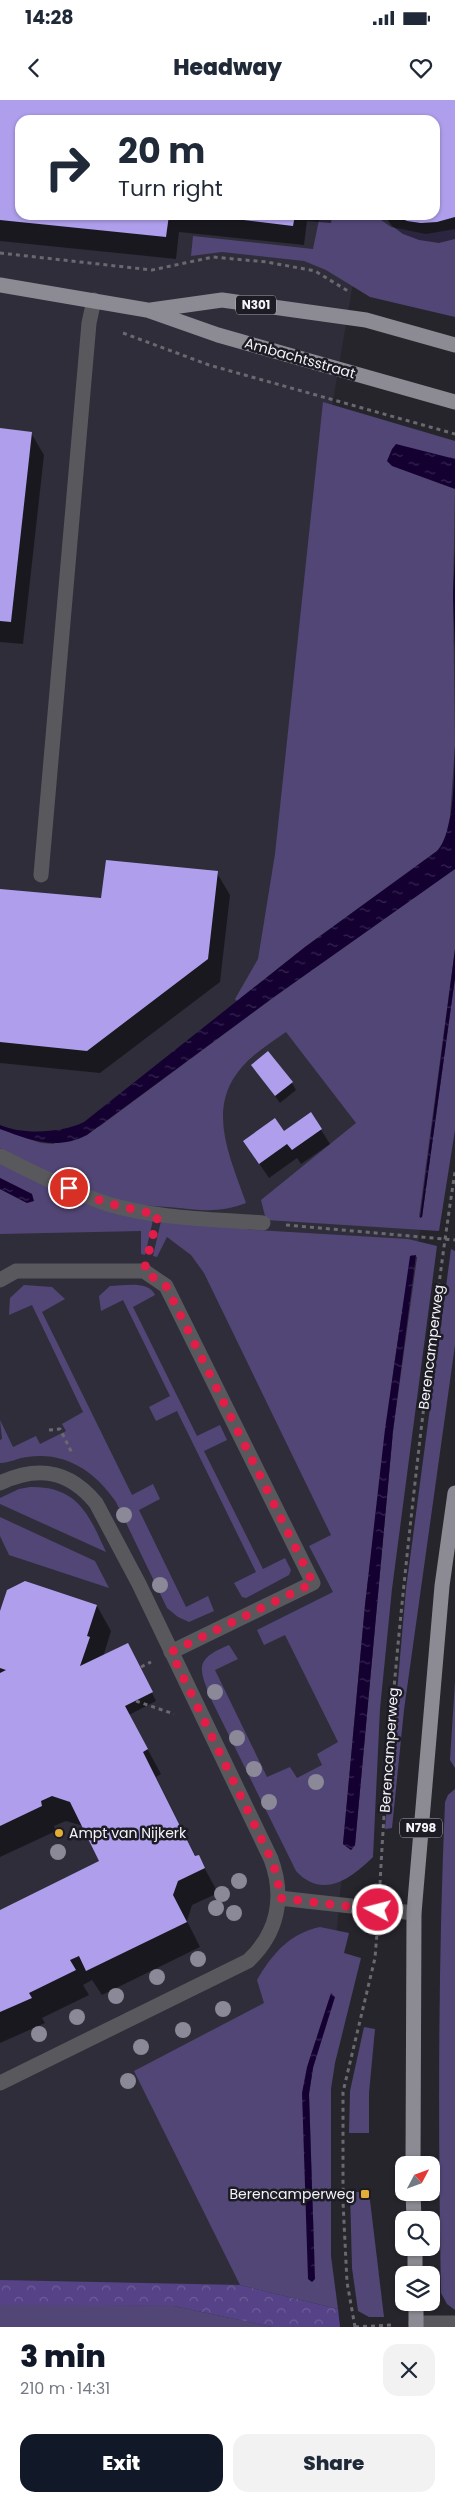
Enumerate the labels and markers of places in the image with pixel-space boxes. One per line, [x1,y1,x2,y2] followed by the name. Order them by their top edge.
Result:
[48,1167,90,1209] pin
[69,1823,187,1843] place label: Ampt van Nijkerk
[53,1827,65,1839] marker: Ampt van Nijkerk
[230,2184,355,2204] place label: Berencamperweg
[359,2188,371,2200] marker: Berencamperweg

